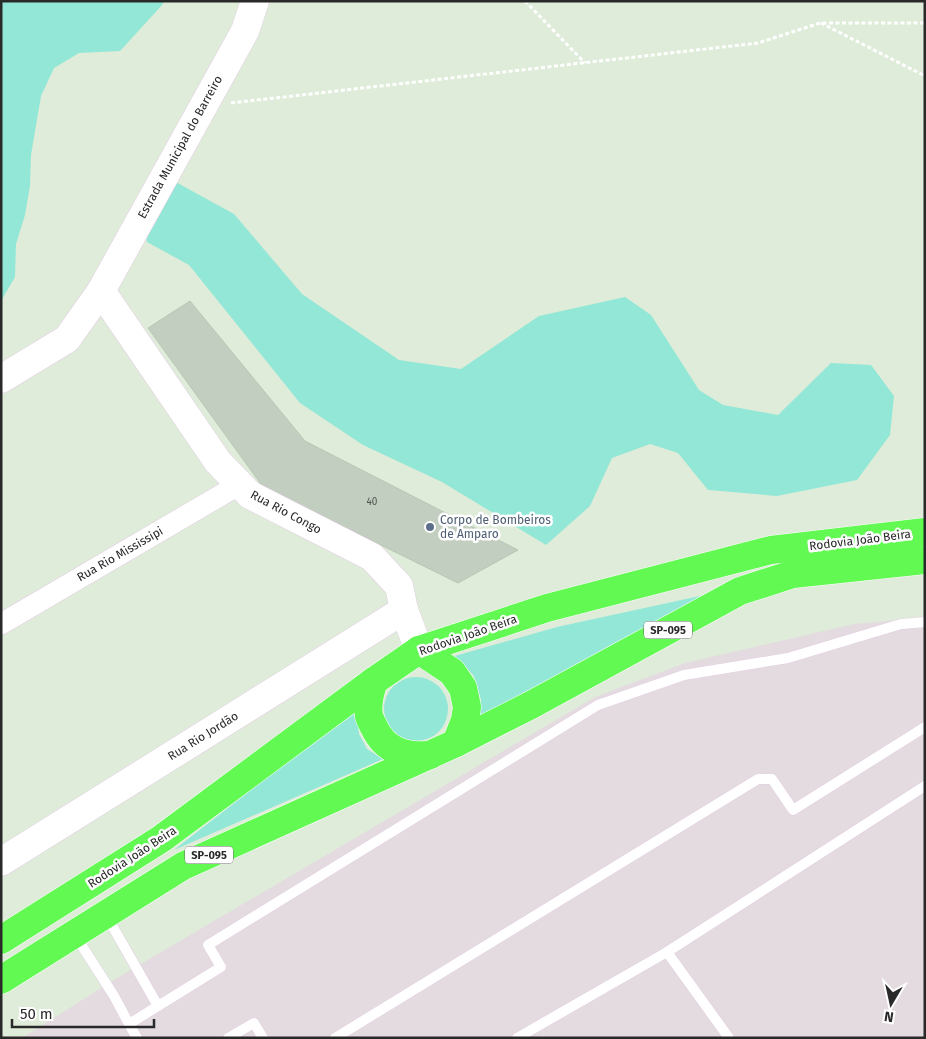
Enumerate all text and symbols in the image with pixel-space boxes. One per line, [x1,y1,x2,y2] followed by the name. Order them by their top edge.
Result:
[135,73,225,221] street label: Estrada Municipal do Barreiro
[248,487,324,537] street label: Rua Rio Congo
[367,496,378,508] house number: 40
[440,513,551,541] place label: Corpo de Bombeiros de Amparo
[424,521,436,533] marker: Corpo de Bombeiros de Amparo
[75,524,165,584] street label: Rua Rio Mississipi
[808,527,912,553] street label: Rodovia João Beira
[417,612,519,658] street label: Rodovia João Beira
[644,622,692,638] road number: SP-095
[165,709,241,763] street label: Rua Rio Jordão
[85,823,179,891] street label: Rodovia João Beira
[185,846,233,864] road number: SP-095
[866,979,916,1029] north arrow
[12,996,155,1028] scale bar
[20,1005,53,1023] text: 50 m
[883,1007,895,1025] text: N

